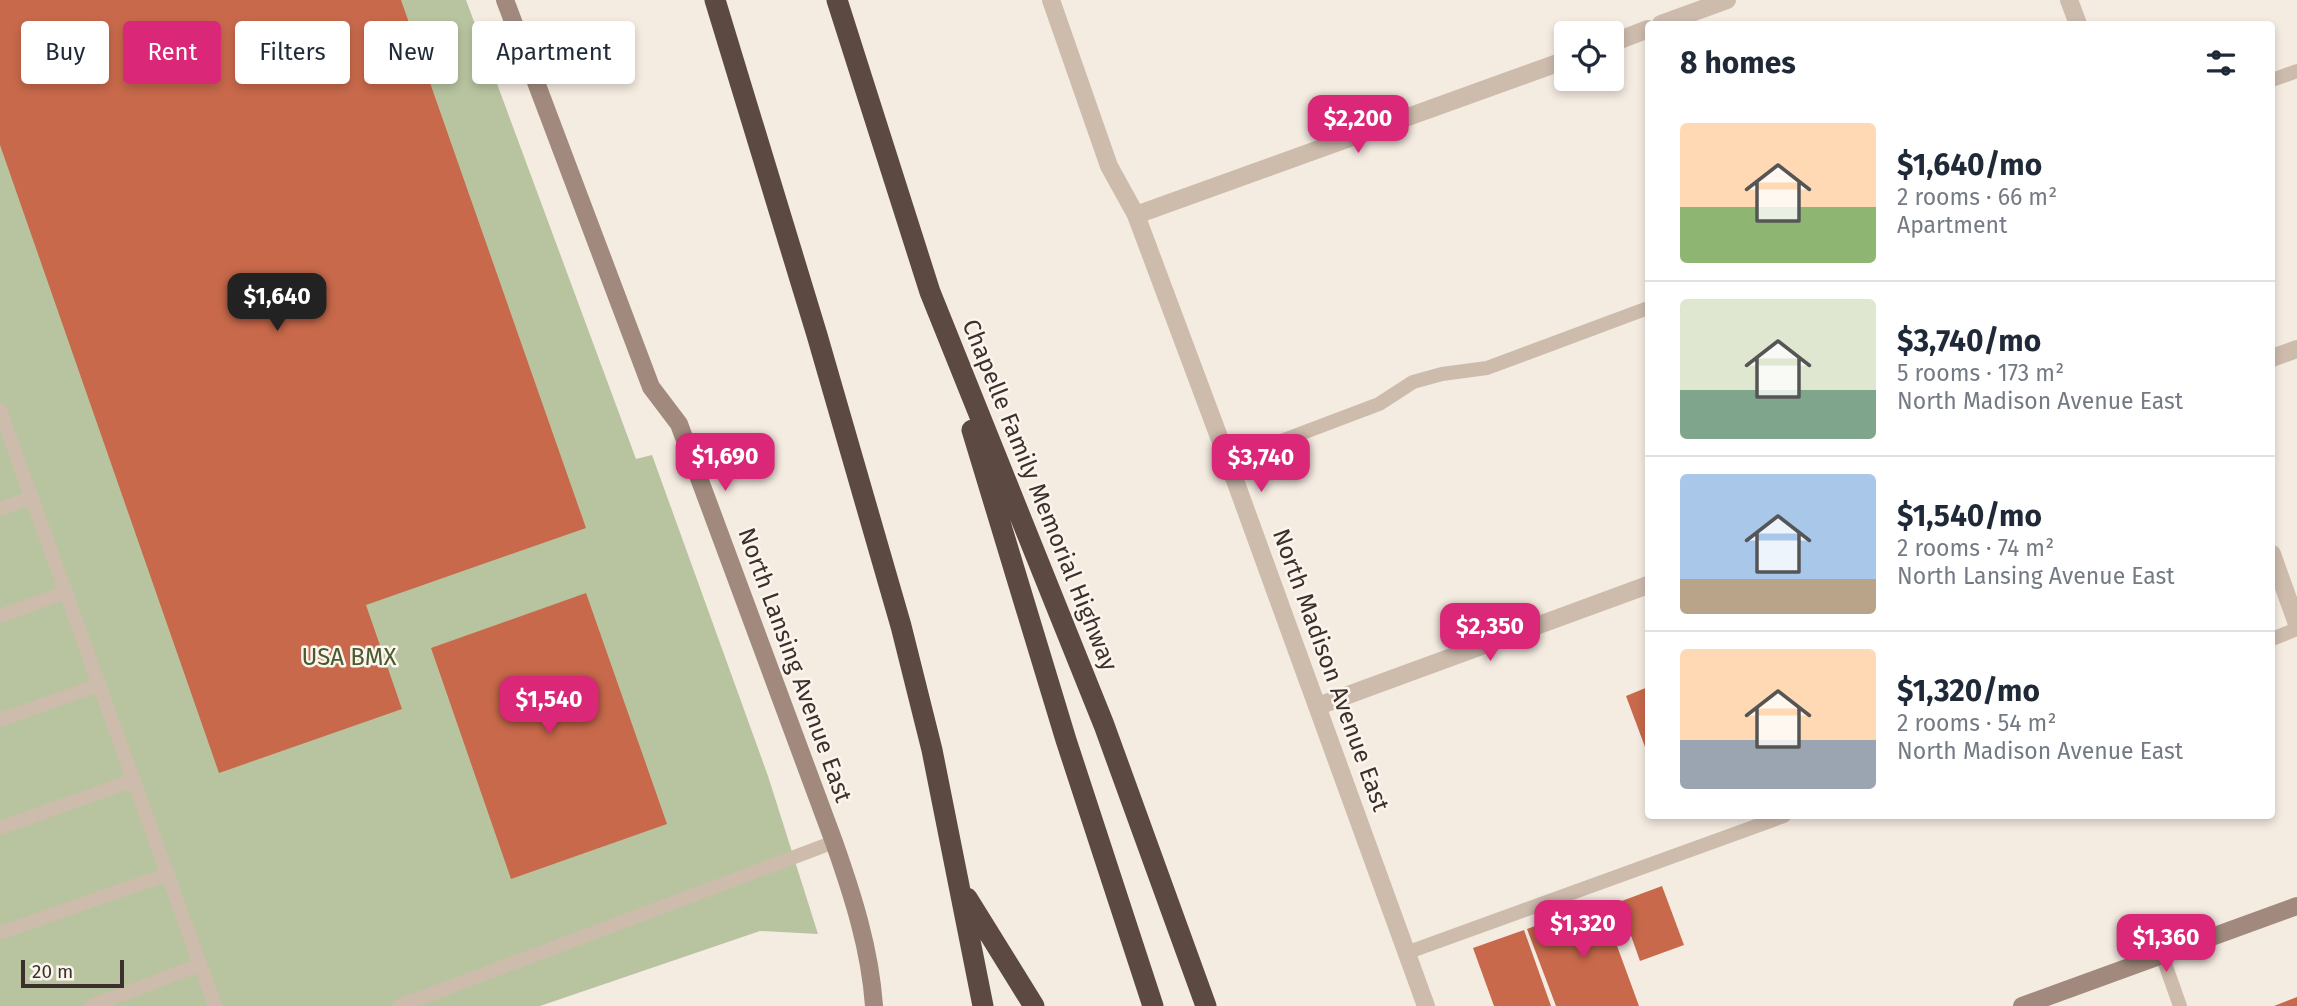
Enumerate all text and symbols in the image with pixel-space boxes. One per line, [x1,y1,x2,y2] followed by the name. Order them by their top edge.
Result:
[21,21,109,84] chip: Buy
[123,21,221,84] chip: Rent
[235,21,350,84] chip: Filters
[364,21,458,84] chip: New
[472,21,635,84] chip: Apartment
[1554,21,1624,91] map controls
[1554,21,1624,91] button: locate
[2202,44,2240,82] icon: filters
[1680,45,1796,81] text: 8 homes
[1301,96,1415,155] pin: $2,200
[1324,104,1392,132] text: $2,200
[1897,147,2042,183] text: $1,640/mo
[1736,151,1820,235] icon: home
[1897,183,2057,211] text: 2 rooms · 66 m²
[1897,211,2007,239] text: Apartment
[220,274,334,333] pin: $1,640
[243,282,311,310] text: $1,640
[957,315,1124,675] street label: Chapelle Family Memorial Highway
[1897,323,2041,359] text: $3,740/mo
[1736,327,1820,411] icon: home
[1897,359,2064,387] text: 5 rooms · 173 m²
[1897,387,2183,415] text: North Madison Avenue East
[668,434,782,493] pin: $1,690
[1204,434,1318,494] pin: $3,740
[692,442,758,470] text: $1,690
[1228,443,1294,471] text: $3,740
[1897,498,2042,534] text: $1,540/mo
[1736,502,1820,586] icon: home
[732,524,858,806] street label: North Lansing Avenue East
[1267,525,1395,815] street label: North Madison Avenue East
[1897,534,2054,562] text: 2 rooms · 74 m²
[1897,562,2175,590] text: North Lansing Avenue East
[1433,604,1547,663] pin: $2,350
[1456,612,1524,640] text: $2,350
[301,643,397,671] park label: USA BMX
[1897,673,2040,709] text: $1,320/mo
[492,676,606,736] pin: $1,540
[1736,677,1820,761] icon: home
[516,685,583,713] text: $1,540
[1897,709,2056,737] text: 2 rooms · 54 m²
[1897,737,2183,765] text: North Madison Avenue East
[1526,900,1640,960] pin: $1,320
[1550,909,1616,937] text: $1,320
[2109,914,2223,974] pin: $1,360
[2133,923,2199,951] text: $1,360
[21,957,124,989] scale bar
[32,960,73,983] text: 20 m

